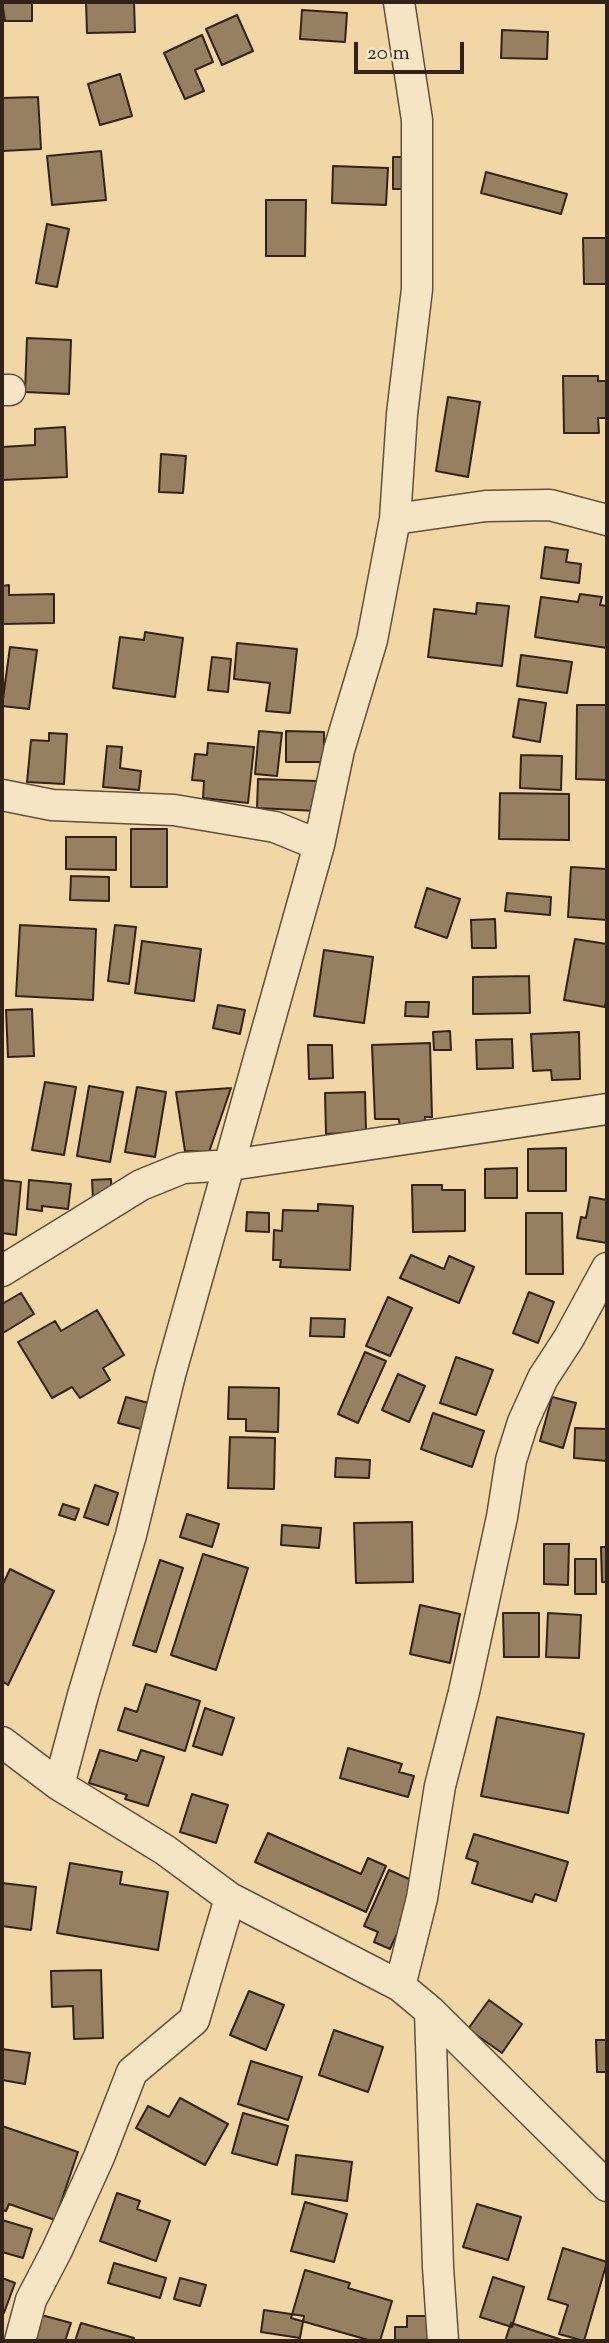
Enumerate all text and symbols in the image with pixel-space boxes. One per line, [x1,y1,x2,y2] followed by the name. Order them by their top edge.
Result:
[357,28,467,72] scale bar
[367,39,410,69] text: 20 m

